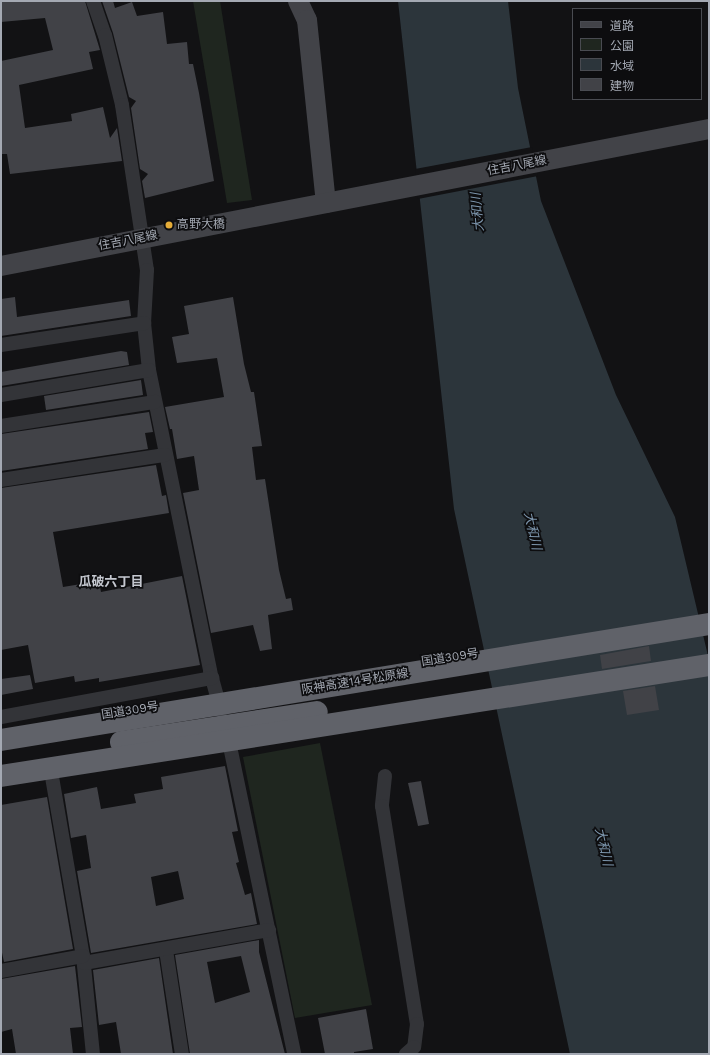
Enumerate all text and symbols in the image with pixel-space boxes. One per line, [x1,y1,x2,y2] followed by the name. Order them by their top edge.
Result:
[572,8,702,100] legend
[610,19,634,33] text: 道路
[610,39,634,53] text: 公園
[610,59,634,73] text: 水域
[610,79,634,93] text: 建物
[486,153,548,179] street label: 住吉八尾線
[469,192,487,232] water label: 大和川
[177,218,225,232] place label: 高野大橋
[164,220,174,230] marker: 高野大橋
[97,228,159,254] street label: 住吉八尾線
[520,510,544,552] water label: 大和川
[79,574,143,590] district label: 瓜破六丁目
[420,646,480,670] street label: 国道309号
[301,666,409,698] street label: 阪神高速14号松原線
[100,699,160,723] street label: 国道309号
[591,826,615,868] water label: 大和川

